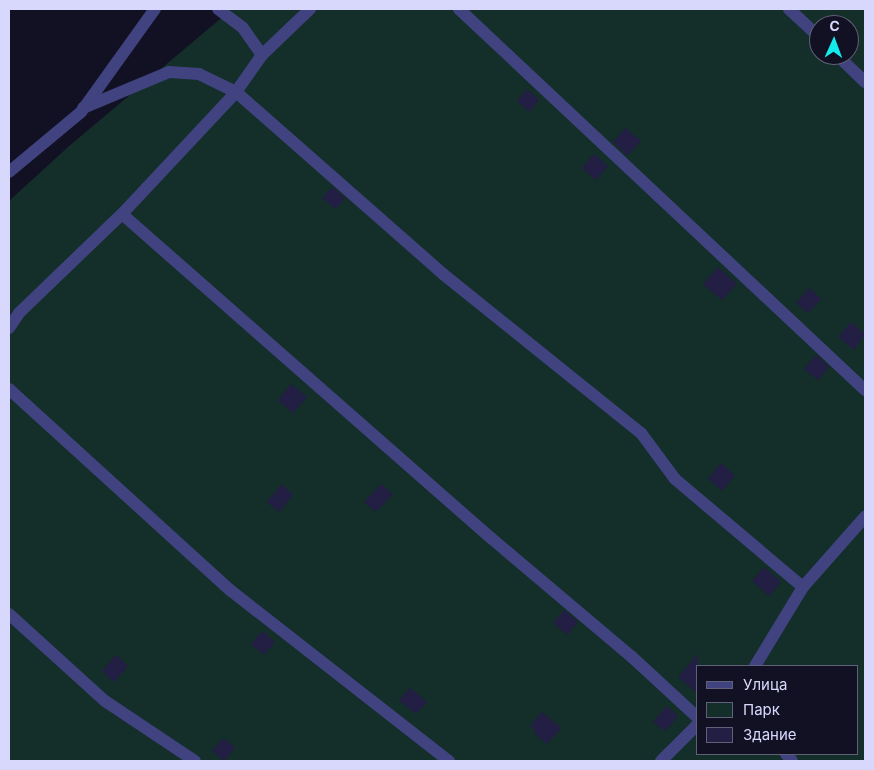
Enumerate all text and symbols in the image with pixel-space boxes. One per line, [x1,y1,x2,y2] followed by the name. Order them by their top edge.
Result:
[809,15,859,65] north arrow
[829,17,840,34] text: С
[696,665,859,755] legend
[743,675,787,694] text: Улица
[743,700,780,719] text: Парк
[743,725,797,744] text: Здание

